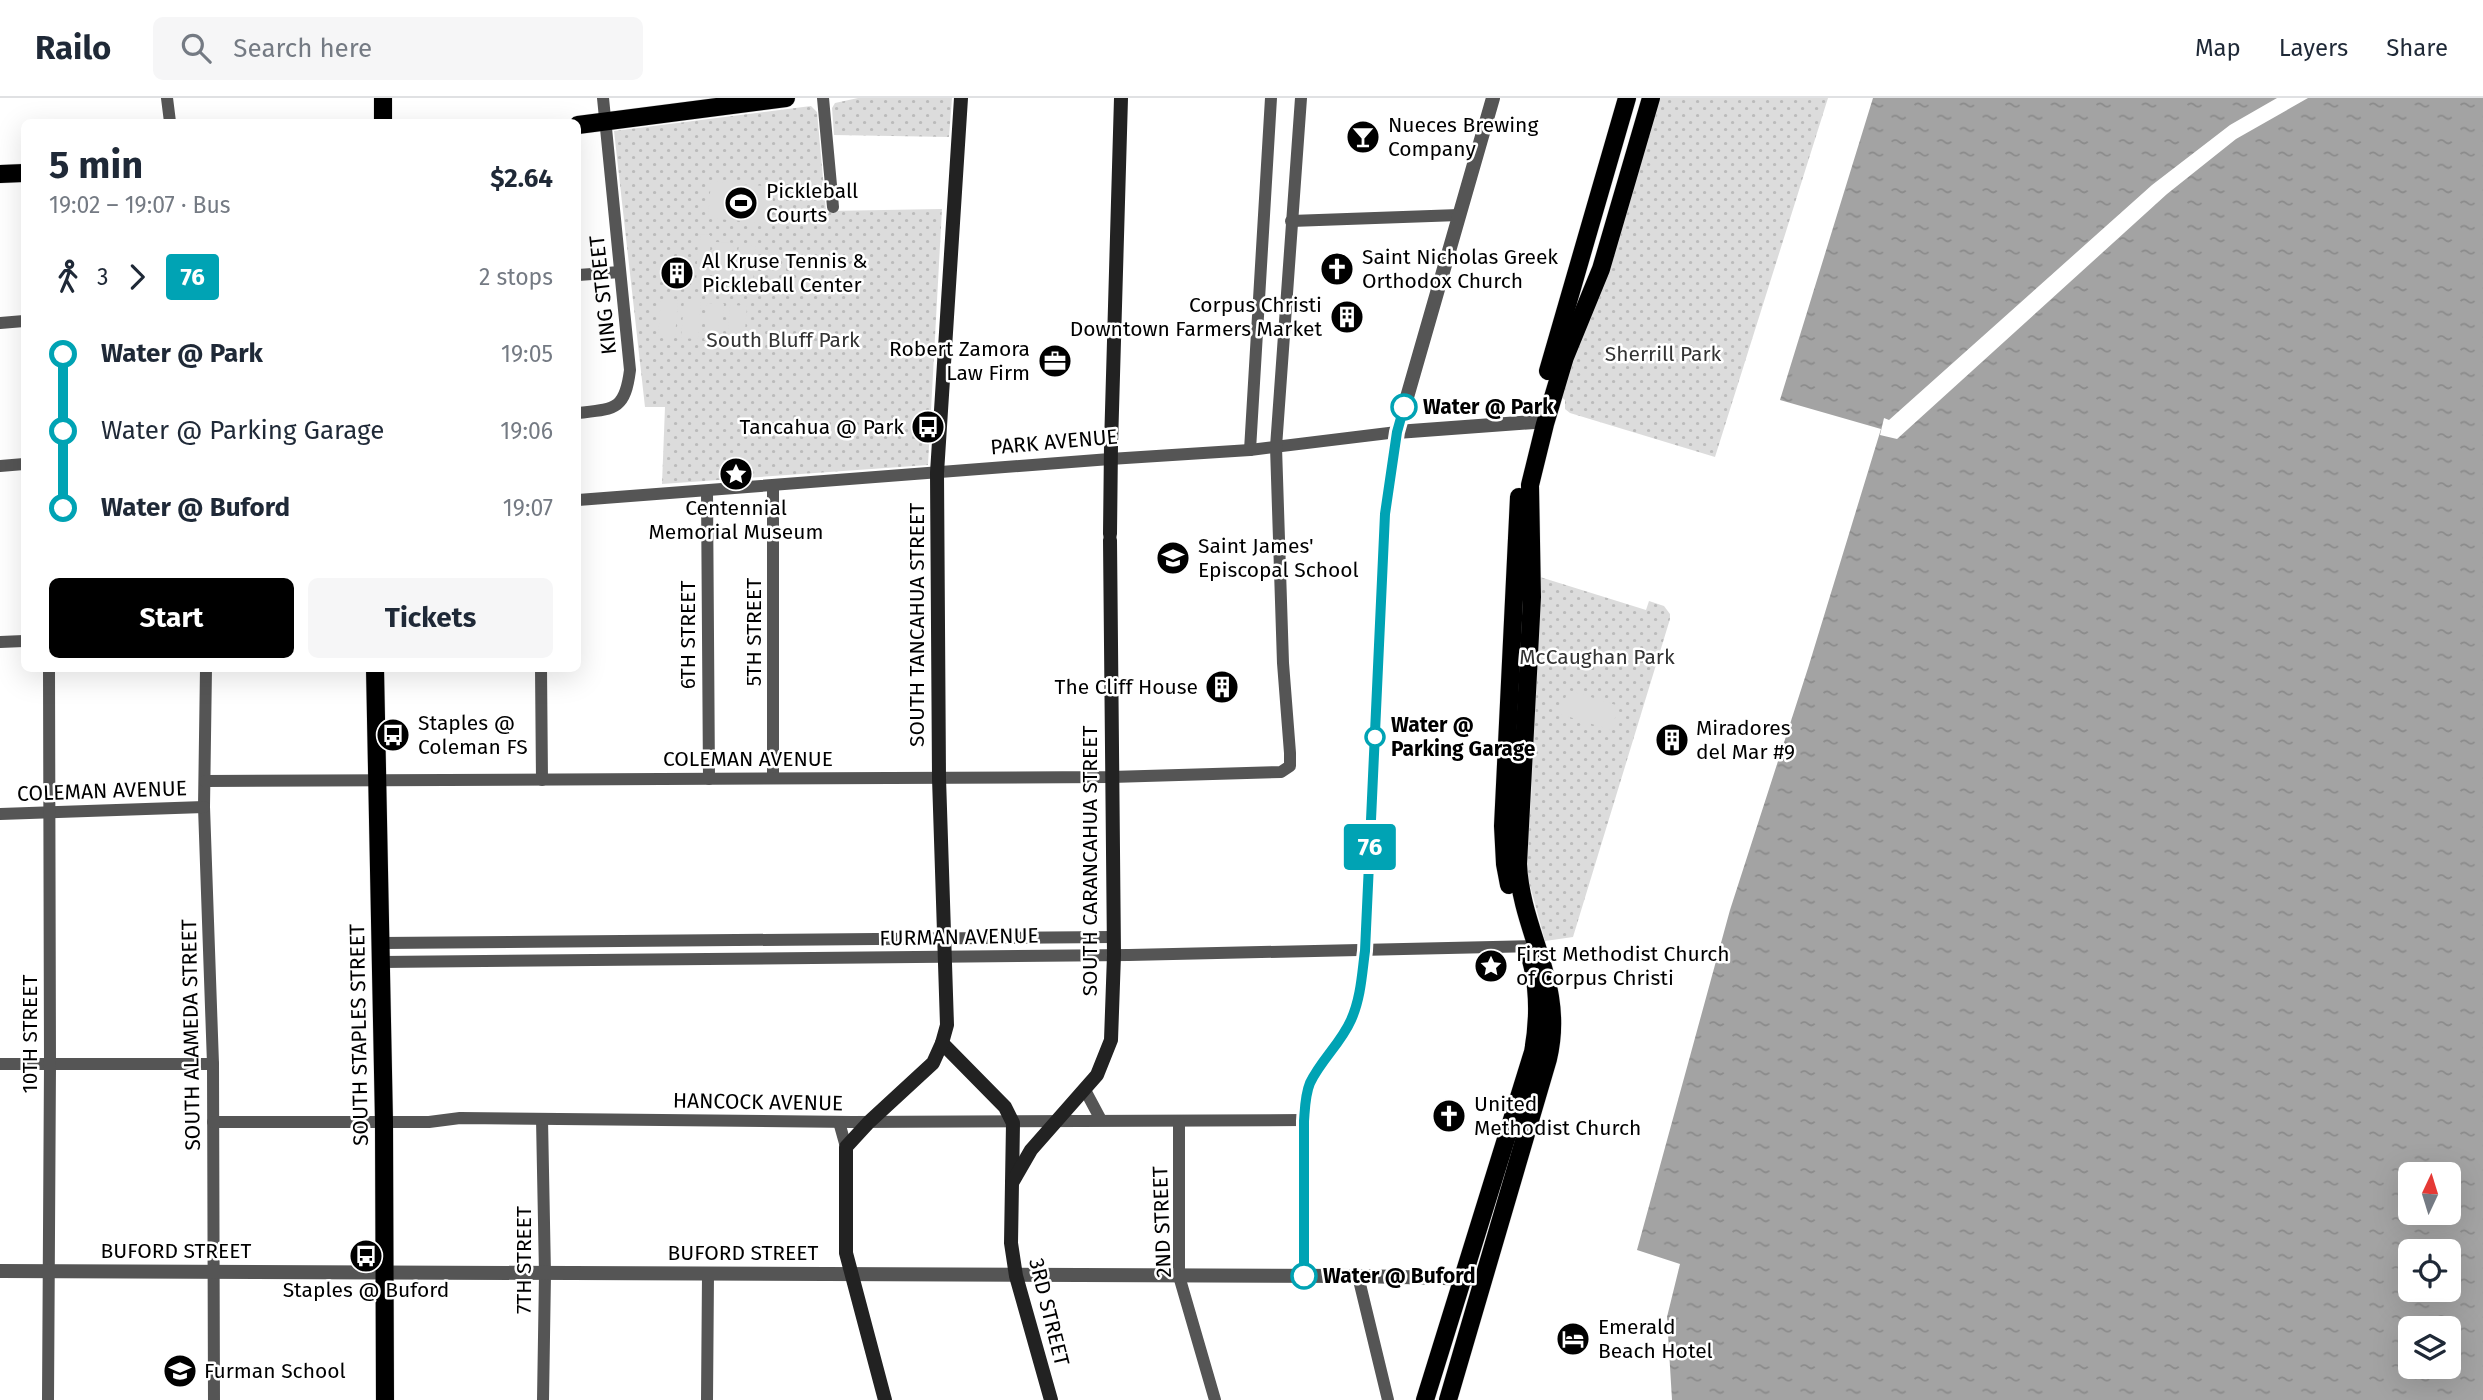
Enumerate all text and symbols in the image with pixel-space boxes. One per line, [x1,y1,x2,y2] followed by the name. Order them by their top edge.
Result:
[153,17,643,80] search box
[35,28,111,68] text: Railo
[177,29,215,67] icon: search
[233,33,372,64] text: Search here
[2195,34,2241,62] text: Map
[2279,34,2348,62] text: Layers
[2386,34,2448,62] text: Share
[1388,112,1538,162] place label: Nueces Brewing Company
[1344,118,1382,156] bar icon: Nueces Brewing Company
[49,142,143,188] text: 5 min
[490,163,553,194] text: $2.64
[766,178,858,228] place label: Pickleball Courts
[722,184,760,222] sports icon: Pickleball Courts
[49,191,231,219] text: 19:02 – 19:07 · Bus
[584,234,622,356] street label: KING STREET
[1362,244,1558,294] place label: Saint Nicholas Greek Orthodox Church
[702,248,868,298] place label: Al Kruse Tennis & Pickleball Center
[1318,250,1356,288] church icon: Saint Nicholas Greek Orthodox Church
[658,254,696,292] building icon: Al Kruse Tennis & Pickleball Center
[49,258,87,296] icon: walk
[118,258,156,296] icon: forward
[97,263,108,291] text: 3
[180,263,205,291] text: 76
[479,263,553,291] text: 2 stops
[1070,292,1322,342] place label: Corpus Christi Downtown Farmers Market
[1328,298,1366,336] building icon: Corpus Christi Downtown Farmers Market
[706,327,860,353] park label: South Bluff Park
[889,336,1030,386] place label: Robert Zamora Law Firm
[101,338,263,369] text: Water @ Park
[501,340,553,368] text: 19:05
[1605,341,1722,367] park label: Sherrill Park
[1036,342,1074,380] office icon: Robert Zamora Law Firm
[1391,394,1417,420] marker: Water @ Park
[1423,394,1554,420] place label: Water @ Park
[909,408,947,446] bus stop icon: Tancahua @ Park
[739,414,904,440] place label: Tancahua @ Park
[101,415,384,446] text: Water @ Parking Garage
[500,417,553,445] text: 19:06
[989,423,1119,461] street label: PARK AVENUE
[717,455,755,493] place icon: Centennial Memorial Museum
[101,492,290,523] text: Water @ Buford
[503,494,553,522] text: 19:07
[648,495,824,545] place label: Centennial Memorial Museum
[904,503,930,747] street label: SOUTH TANCAHUA STREET
[1198,533,1359,583] place label: Saint James' Episcopal School
[1154,539,1192,577] school or university icon: Saint James' Episcopal School
[49,578,294,658] button: Start
[308,578,553,658] button: Tickets
[741,578,767,686] street label: 5TH STREET
[675,580,701,689] street label: 6TH STREET
[1519,644,1675,670] park label: McCaughan Park
[1203,668,1241,706] building icon: The Cliff House
[1055,674,1198,700] place label: The Cliff House
[418,710,528,760] place label: Staples @ Coleman FS
[1391,712,1536,762] place label: Water @ Parking Garage
[1696,715,1795,765] place label: Miradores del Mar #9
[374,716,412,754] bus stop icon: Staples @ Coleman FS
[1653,721,1691,759] building icon: Miradores del Mar #9
[1077,726,1103,996] street label: SOUTH CARANCAHUA STREET
[1365,727,1385,747] marker: Water @ Parking Garage
[663,746,833,772] street label: COLEMAN AVENUE
[17,775,187,807] street label: COLEMAN AVENUE
[1338,824,1402,870] line badge: 76
[1358,833,1382,861] text: 76
[176,919,206,1151] street label: SOUTH ALAMEDA STREET
[879,923,1039,951] street label: FURMAN AVENUE
[344,924,374,1146] street label: SOUTH STAPLES STREET
[1516,941,1730,991] place label: First Methodist Church of Corpus Christi
[1472,947,1510,985] place icon: First Methodist Church of Corpus Christi
[17,974,43,1093] street label: 10TH STREET
[673,1088,843,1116] street label: HANCOCK AVENUE
[1474,1091,1641,1141] place label: United Methodist Church
[1430,1097,1468,1135] church icon: United Methodist Church
[2398,1162,2460,1225] north arrow
[2398,1162,2461,1379] map controls
[1147,1166,1177,1278] street label: 2ND STREET
[511,1206,537,1314] street label: 7TH STREET
[347,1237,385,1275] bus stop icon: Staples @ Buford
[101,1238,252,1264] street label: BUFORD STREET
[2398,1239,2461,1302] button: locate
[668,1240,819,1266] street label: BUFORD STREET
[1023,1255,1075,1369] street label: 3RD STREET
[1291,1263,1317,1289] marker: Water @ Buford
[1323,1263,1476,1289] place label: Water @ Buford
[283,1277,449,1303] place label: Staples @ Buford
[1598,1314,1713,1364] place label: Emerald Beach Hotel
[2398,1316,2461,1379] button: layers
[1554,1320,1592,1358] hotel icon: Emerald Beach Hotel
[161,1352,199,1390] school or university icon: Furman School
[204,1358,346,1384] place label: Furman School

